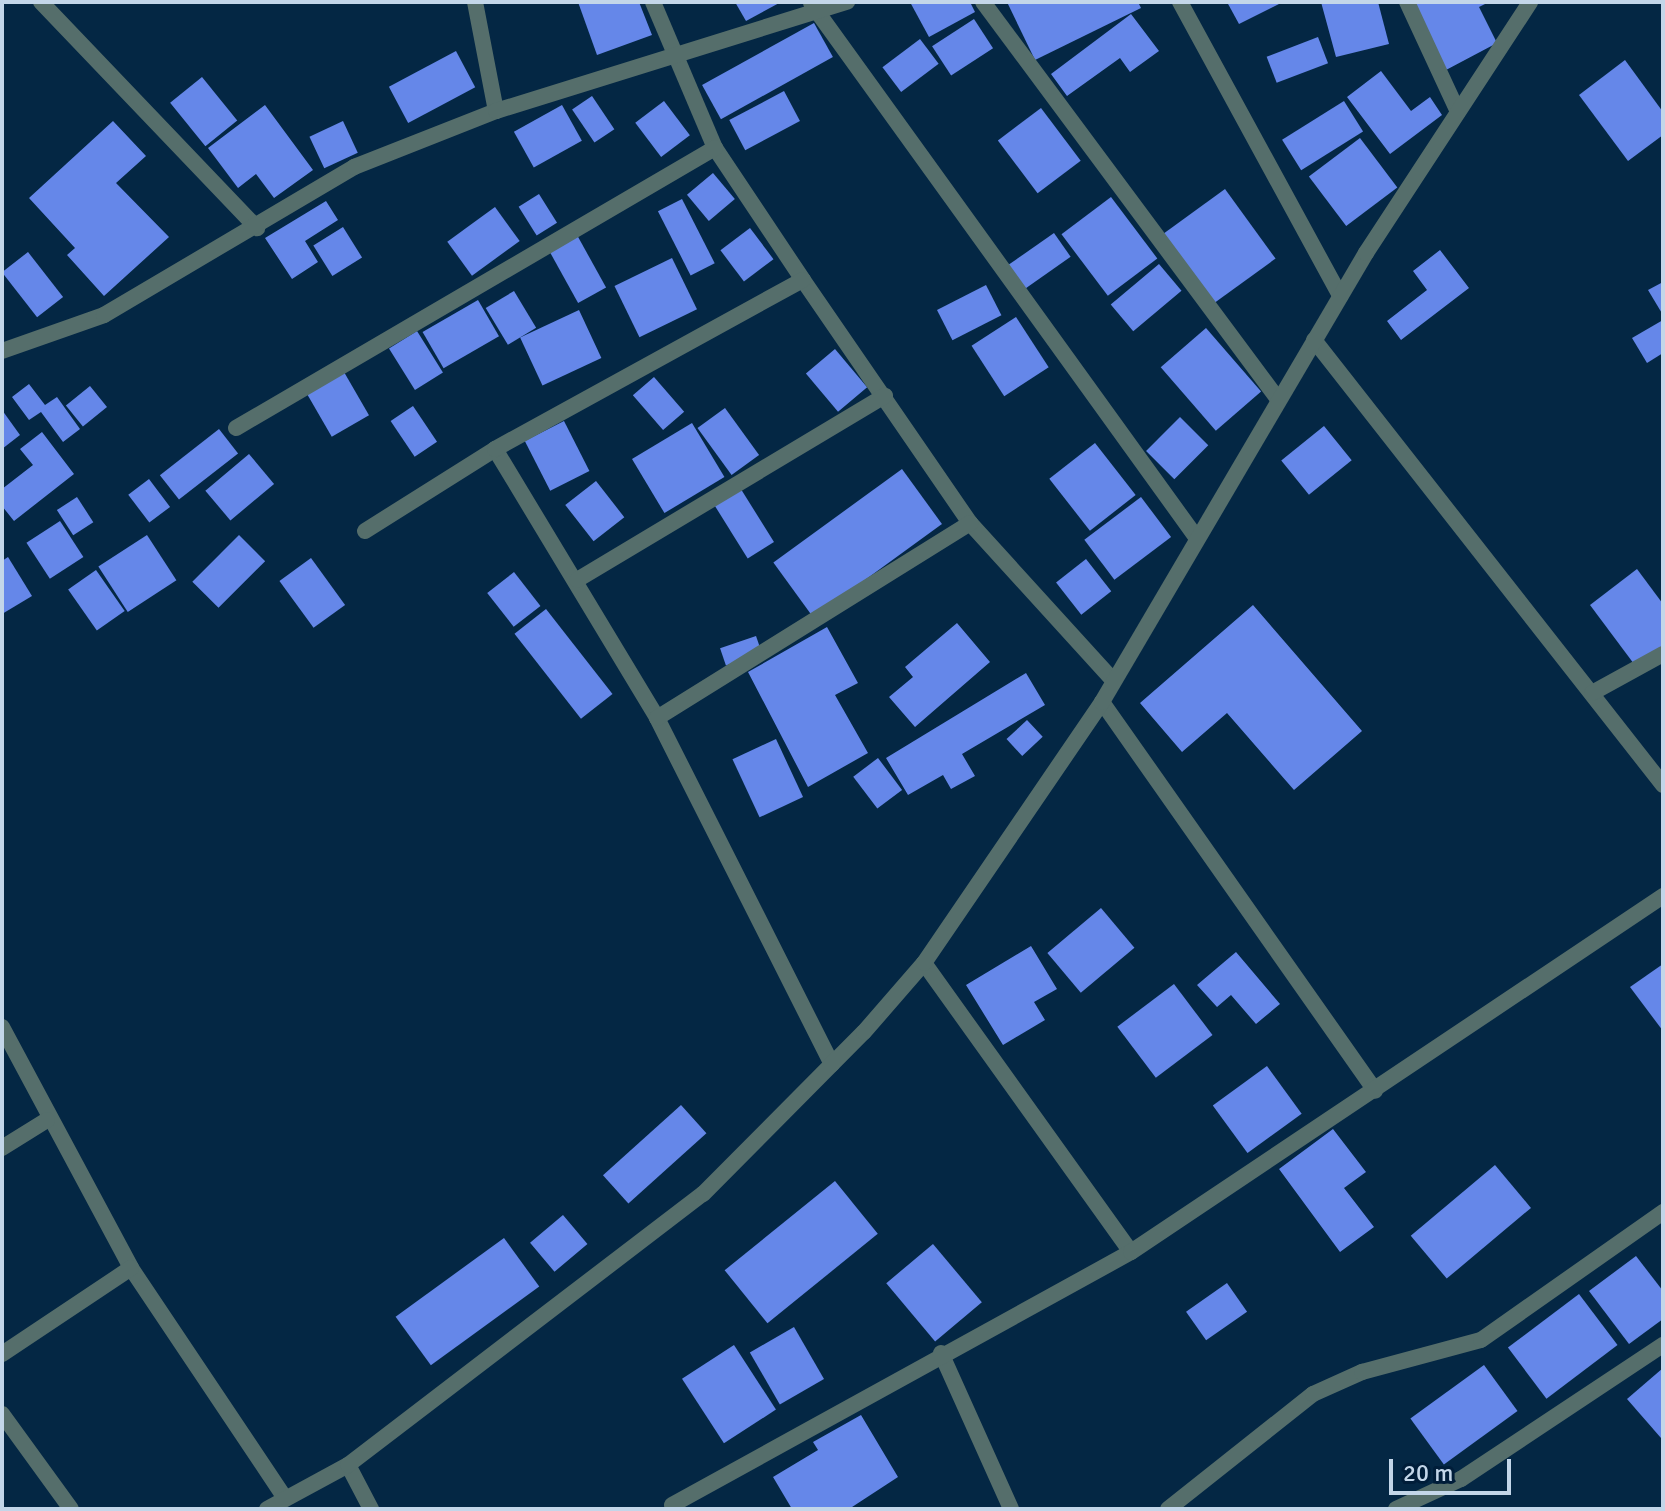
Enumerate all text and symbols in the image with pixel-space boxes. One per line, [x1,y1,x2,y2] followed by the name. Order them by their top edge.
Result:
[1393,1443,1515,1493] scale bar
[1403,1458,1453,1488] text: 20 m

